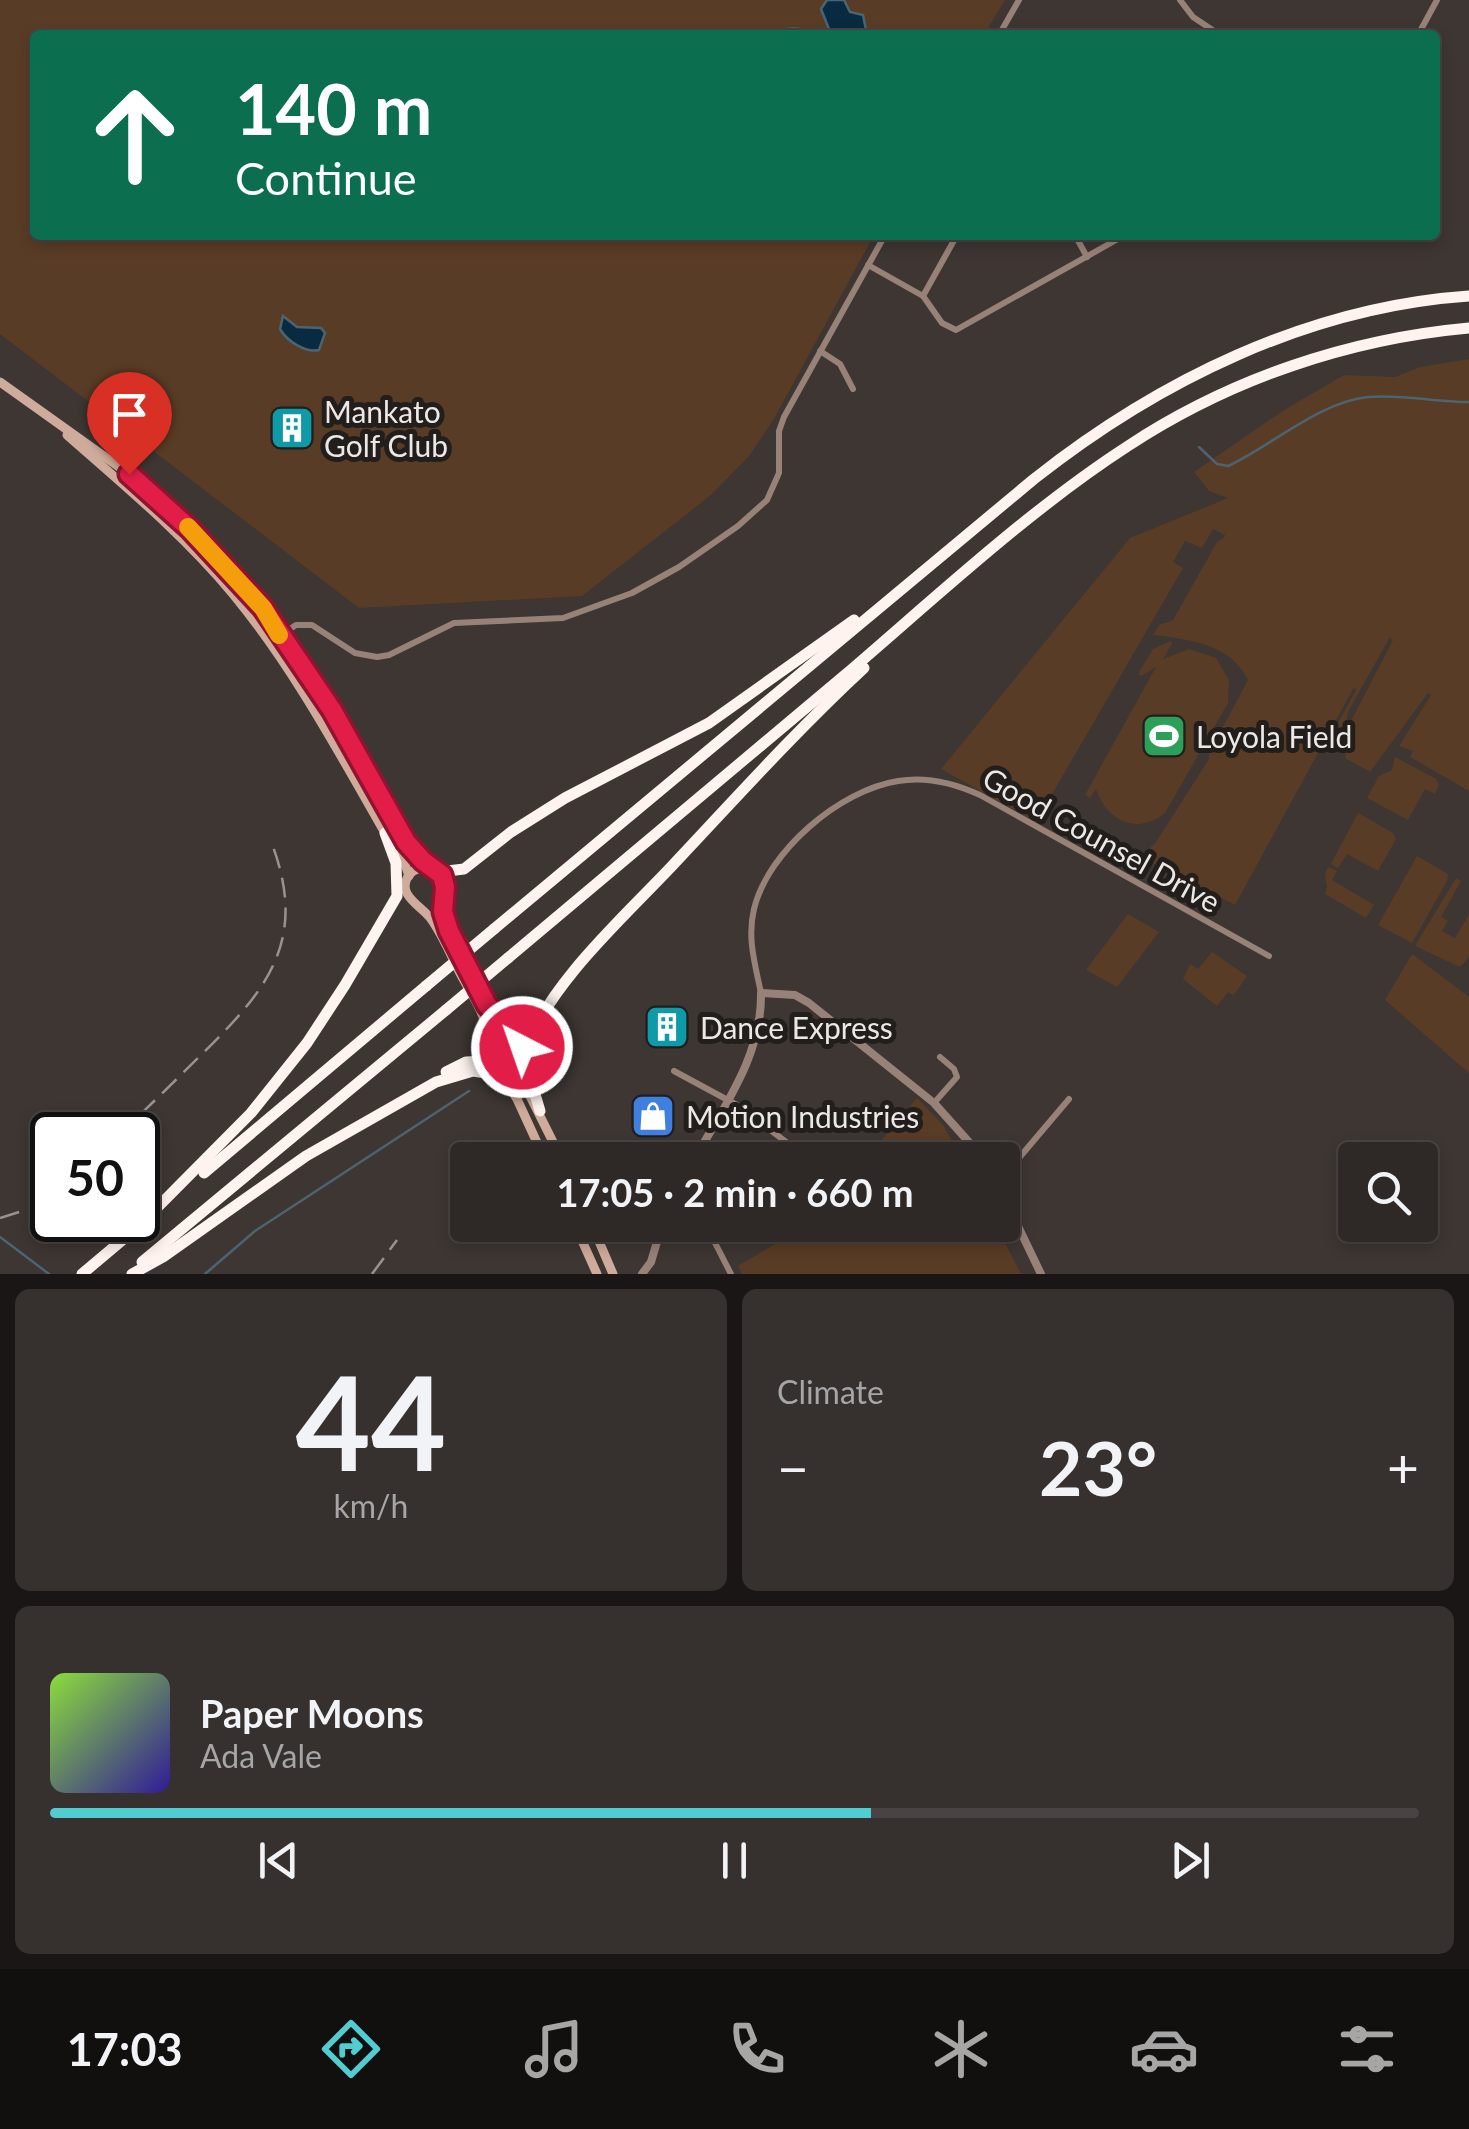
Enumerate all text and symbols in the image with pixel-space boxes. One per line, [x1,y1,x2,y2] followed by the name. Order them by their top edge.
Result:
[235,66,432,150] text: 140 m
[70,70,200,200] icon: ahead
[235,151,417,205] text: Continue
[87,372,172,475] pin
[102,387,157,442] icon: arrive
[324,393,448,463] place label: Mankato Golf Club
[269,405,315,451] building icon: Mankato Golf Club
[1141,713,1187,759] sports icon: Loyola Field
[1196,718,1352,754] place label: Loyola Field
[977,759,1227,919] street label: Good Counsel Drive
[470,995,574,1099] position arrow
[644,1004,690,1050] building icon: Dance Express
[700,1009,893,1045] place label: Dance Express
[630,1093,676,1139] shop icon: Motion Industries
[686,1098,919,1134] place label: Motion Industries
[30,1112,160,1242] speed limit sign: 50
[1338,1142,1438,1242] map controls
[1338,1142,1438,1242] button: search
[556,1169,914,1215] text: 17:05 · 2 min · 660 m
[296,1343,446,1499] text: 44
[777,1372,884,1411] text: Climate
[1039,1422,1157,1512] text: 23°
[777,1434,809,1500] text: −
[1387,1434,1419,1500] text: +
[334,1486,408,1525] text: km/h
[200,1690,424,1736] text: Paper Moons
[200,1736,322,1775] text: Ada Vale
[251,1833,306,1888] icon: previous
[707,1833,762,1888] icon: pause
[1163,1833,1218,1888] icon: next
[316,2014,386,2084] icon: directions
[519,2014,589,2084] icon: music
[722,2014,792,2084] icon: phone
[926,2014,996,2084] icon: climate
[1129,2014,1199,2084] icon: car
[1332,2014,1402,2084] icon: filters
[67,2022,183,2076] text: 17:03

